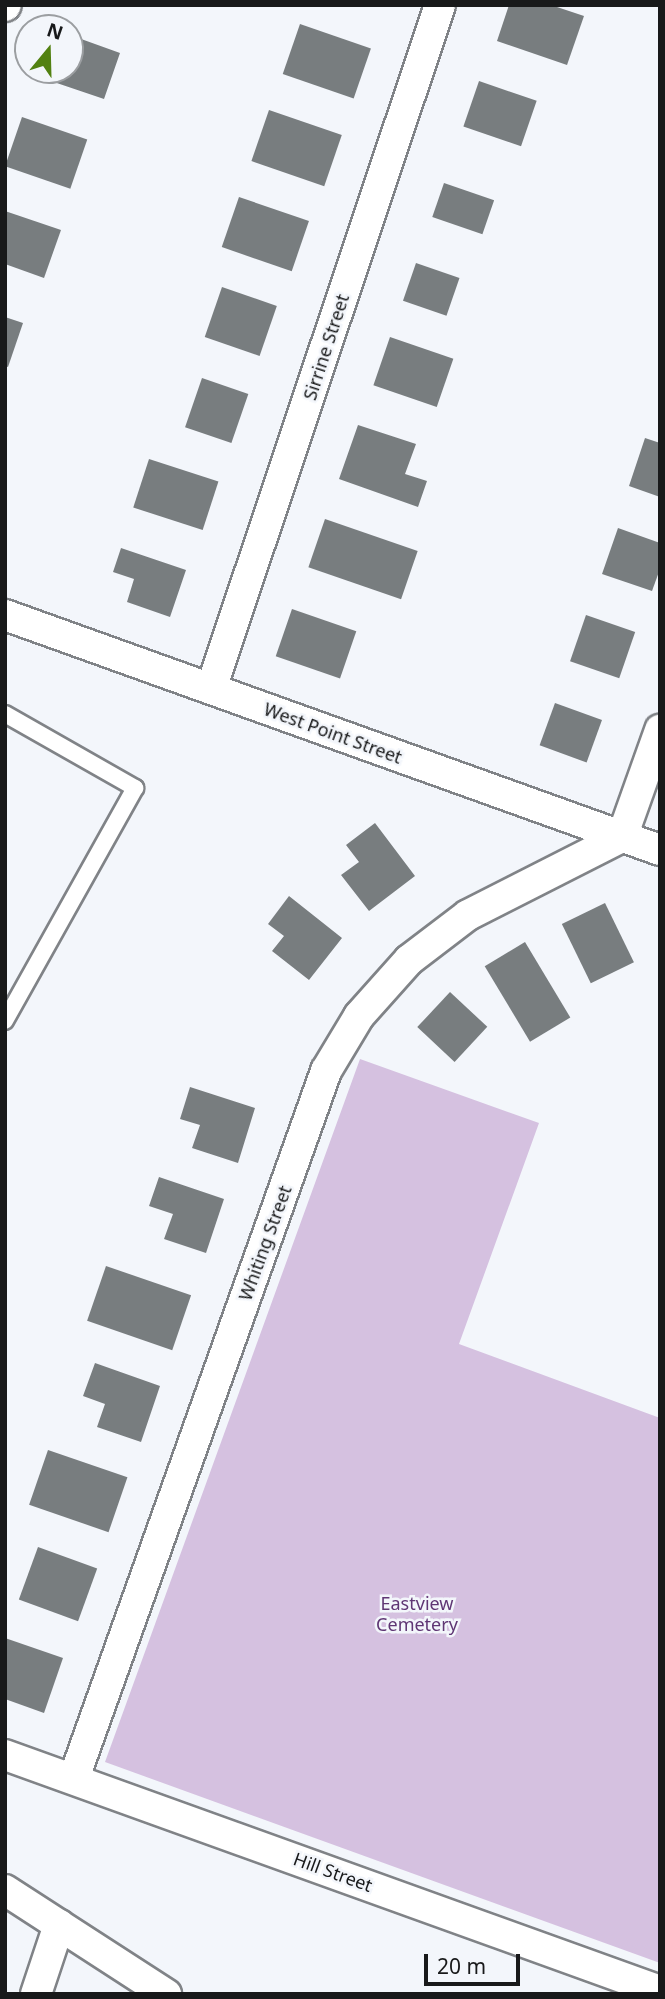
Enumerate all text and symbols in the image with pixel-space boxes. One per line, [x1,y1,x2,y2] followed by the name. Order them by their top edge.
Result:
[14,14,84,84] north arrow
[44,16,67,46] text: N
[299,291,353,403] street label: Sirrine Street
[261,698,405,768] street label: West Point Street
[234,1183,296,1303] street label: Whiting Street
[376,1593,458,1636] park label: Eastview Cemetery
[291,1848,375,1896] street label: Hill Street
[427,1940,523,1984] scale bar
[437,1952,486,1980] text: 20 m

